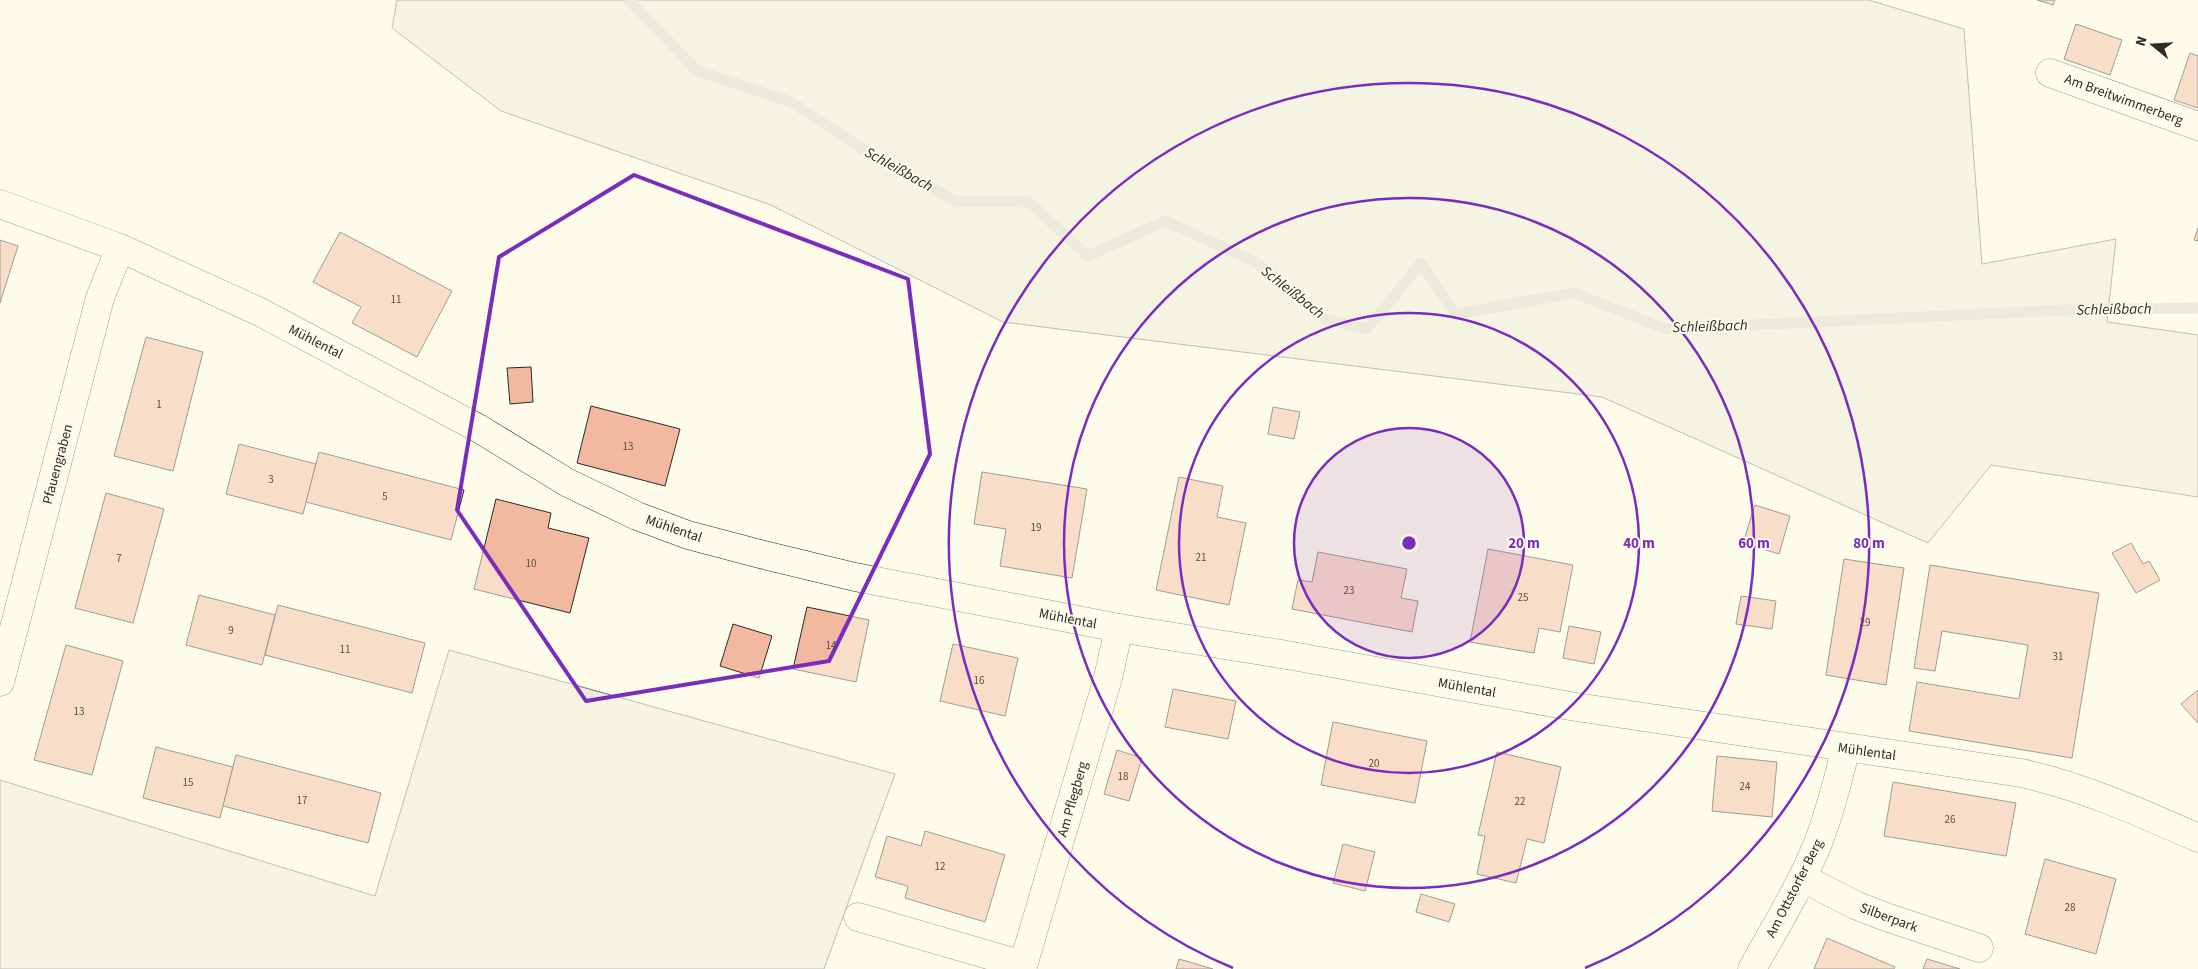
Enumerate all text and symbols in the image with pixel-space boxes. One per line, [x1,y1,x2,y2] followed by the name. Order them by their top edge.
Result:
[2128,20,2178,70] north arrow
[2131,34,2153,49] text: N
[2061,69,2186,131] street label: Am Breitwimmerberg
[861,142,937,197] water label: Schleißbach
[1257,261,1329,324] water label: Schleißbach
[391,292,401,307] house number: 11
[2076,298,2152,321] water label: Schleißbach
[1672,315,1748,338] water label: Schleißbach
[285,320,347,364] street label: Mühlental
[156,397,162,412] house number: 1
[38,422,78,506] street label: Pfauengraben
[623,439,633,454] house number: 13
[268,472,274,487] house number: 3
[382,489,388,504] house number: 5
[643,510,705,548] street label: Mühlental
[1031,520,1041,535] house number: 19
[1508,533,1540,554] text: 20 m
[1623,533,1655,554] text: 40 m
[1738,533,1770,554] text: 60 m
[1853,533,1885,554] text: 80 m
[1400,534,1418,552] centre of rings
[1196,550,1206,565] house number: 21
[116,551,122,566] house number: 7
[526,556,536,571] house number: 10
[1344,583,1354,598] house number: 23
[1518,590,1528,605] house number: 25
[1037,604,1099,634] street label: Mühlental
[1860,615,1870,630] house number: 29
[228,623,234,638] house number: 9
[826,638,837,653] house number: 14
[340,642,350,657] house number: 11
[2053,649,2063,664] house number: 31
[974,673,985,688] house number: 16
[1436,673,1498,703] street label: Mühlental
[74,704,84,719] house number: 13
[1836,738,1898,766] street label: Mühlental
[1369,756,1379,771] house number: 20
[1053,759,1093,839] street label: Am Pflegberg
[1118,769,1129,784] house number: 18
[183,775,193,790] house number: 15
[1740,779,1751,794] house number: 24
[297,793,307,808] house number: 17
[1515,794,1525,809] house number: 22
[1945,812,1956,827] house number: 26
[1761,836,1828,941] street label: Am Ottstorfer Berg
[935,859,945,874] house number: 12
[1857,898,1921,938] street label: Silberpark
[2065,900,2076,915] house number: 28

